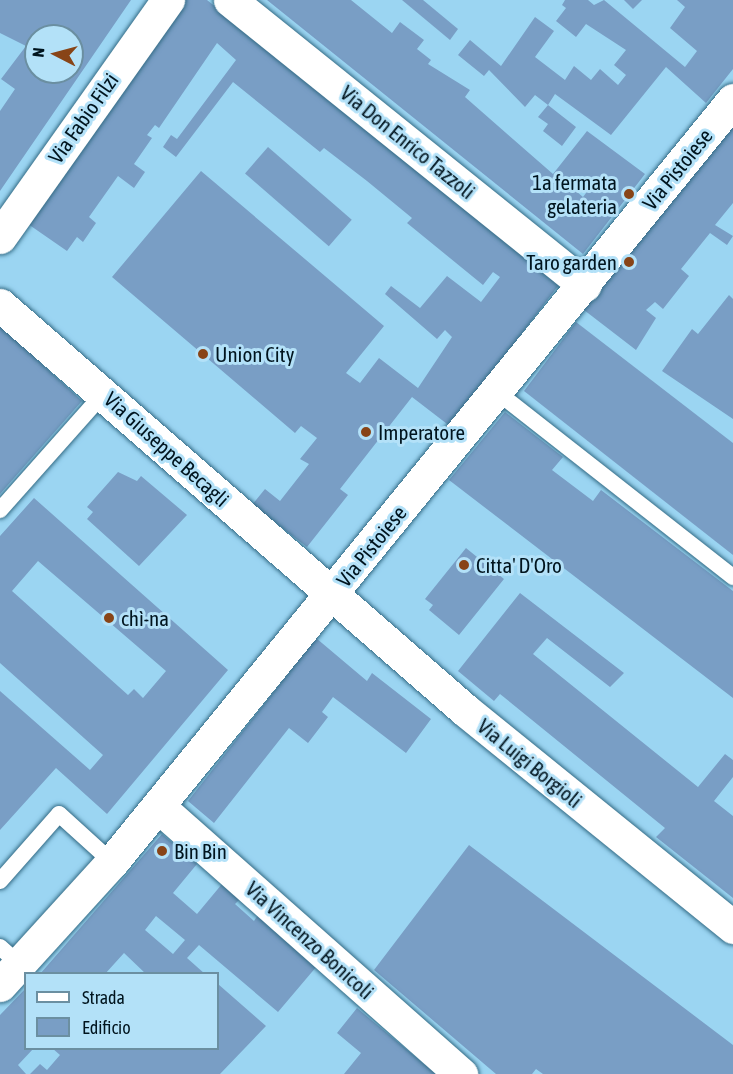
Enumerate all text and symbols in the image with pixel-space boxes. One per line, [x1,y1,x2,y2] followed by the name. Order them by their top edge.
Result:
[24,24,84,84] north arrow
[29,47,48,58] text: N
[43,68,123,168] street label: Via Fabio Filzi
[336,80,480,204] street label: Via Don Enrico Tazzoli
[637,123,717,215] street label: Via Pistoiese
[532,169,617,219] place label: 1a fermata gelateria
[622,187,636,201] marker: 1a fermata gelateria
[526,249,617,275] place label: Taro garden
[622,255,636,269] marker: Taro garden
[215,341,294,367] place label: Union City
[196,347,210,361] marker: Union City
[99,386,235,512] street label: Via Giuseppe Becagli
[378,419,465,445] place label: Imperatore
[359,425,373,439] marker: Imperatore
[331,500,411,592] street label: Via Pistoiese
[476,552,562,578] place label: Citta' D'Oro
[457,558,471,572] marker: Citta' D'Oro
[121,605,169,631] place label: chì-na
[102,611,116,625] marker: chì-na
[473,713,587,813] street label: Via Luigi Borgioli
[174,838,227,864] place label: Bin Bin
[155,844,169,858] marker: Bin Bin
[241,876,379,1004] street label: Via Vincenzo Bonicoli
[24,972,219,1050] legend
[82,987,125,1008] text: Strada
[82,1017,131,1038] text: Edificio

